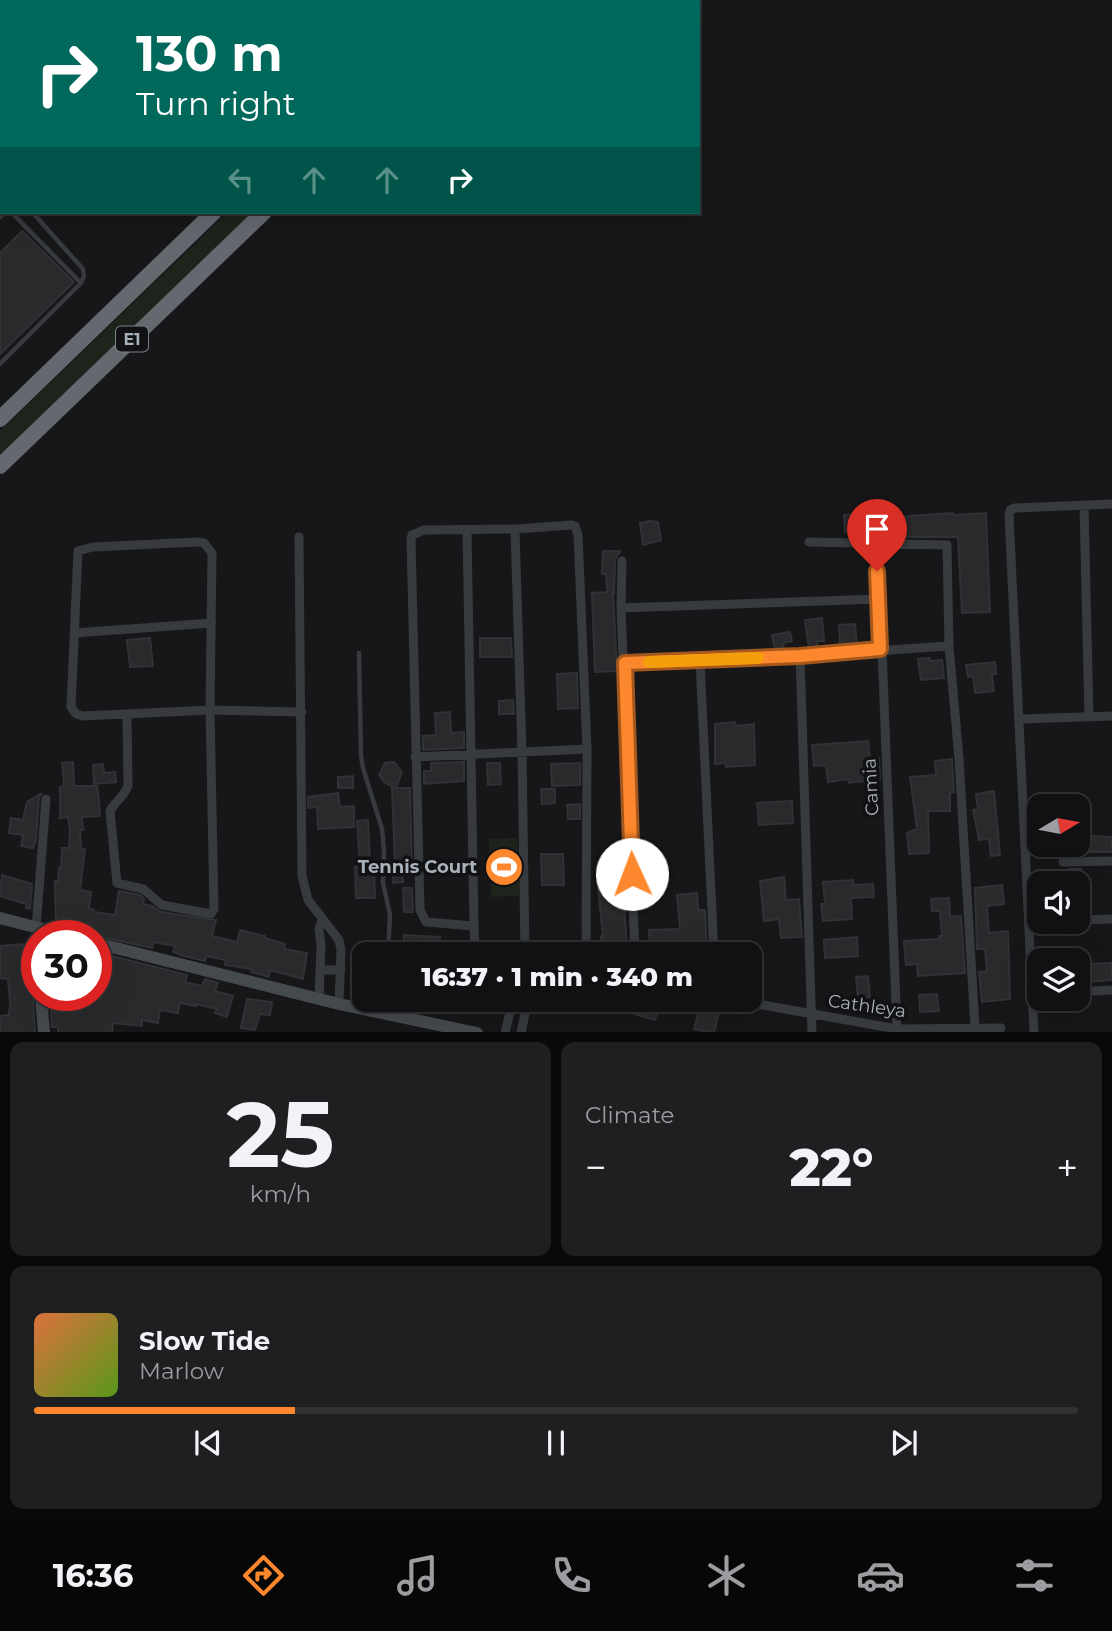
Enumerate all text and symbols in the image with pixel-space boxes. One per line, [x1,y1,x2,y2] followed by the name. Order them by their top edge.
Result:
[136,24,283,83] text: 130 m
[21,28,112,119] icon: right
[136,84,296,123] text: Turn right
[222,161,260,199] icon: left
[295,161,333,199] icon: ahead
[368,161,406,199] icon: ahead
[441,161,479,199] icon: right
[116,326,148,352] road number: E1
[847,499,907,571] pin
[858,510,896,548] icon: arrive
[859,758,883,816] street label: Camia
[1027,794,1090,858] north arrow
[1027,794,1090,1011] map controls
[595,837,669,911] position arrow
[483,846,525,888] sports icon: Tennis Court
[358,856,477,878] place label: Tennis Court
[1027,871,1090,934] button: sound
[21,920,112,1011] speed limit sign: 30
[1027,948,1090,1011] button: layers
[421,961,693,993] text: 16:37 · 1 min · 340 m
[827,990,907,1022] street label: Cathleya
[227,1079,334,1190] text: 25
[585,1101,674,1129] text: Climate
[790,1136,873,1199] text: 22°
[585,1144,607,1191] text: −
[1056,1144,1078,1191] text: +
[250,1180,311,1208] text: km/h
[139,1325,270,1357] text: Slow Tide
[139,1357,224,1385] text: Marlow
[189,1424,227,1462] icon: previous
[537,1424,575,1462] icon: pause
[885,1424,923,1462] icon: next
[239,1551,288,1600] icon: directions
[393,1551,442,1600] icon: music
[547,1551,596,1600] icon: phone
[702,1551,751,1600] icon: climate
[856,1551,905,1600] icon: car
[1010,1551,1059,1600] icon: filters
[53,1556,133,1595] text: 16:36

